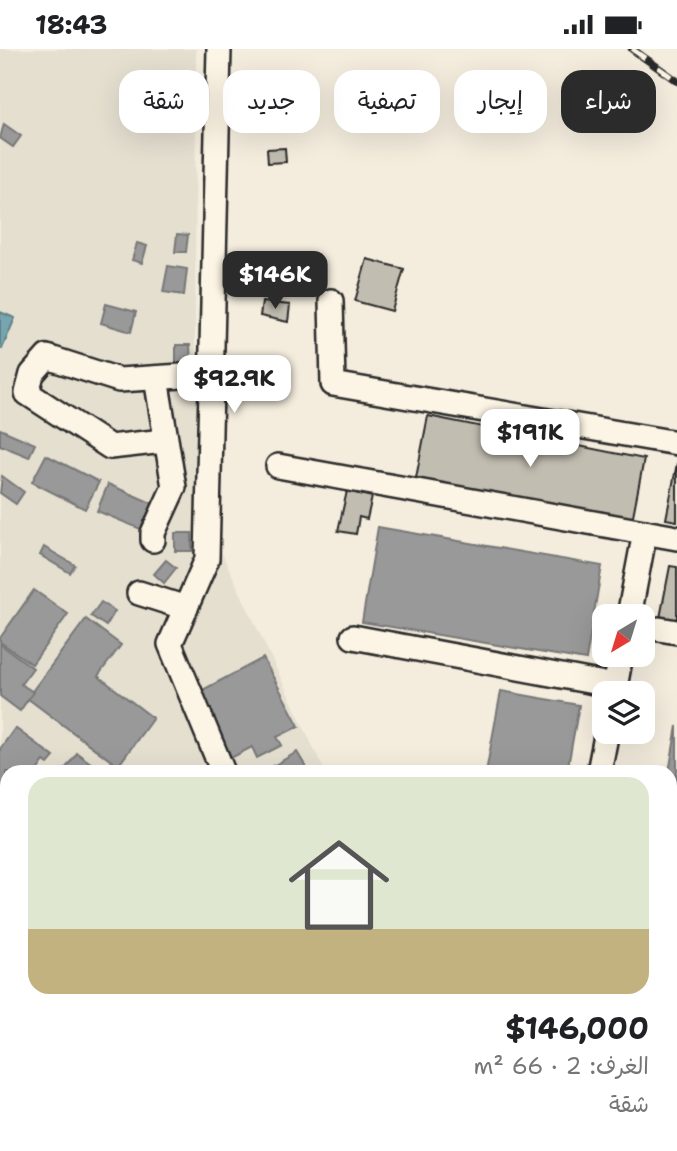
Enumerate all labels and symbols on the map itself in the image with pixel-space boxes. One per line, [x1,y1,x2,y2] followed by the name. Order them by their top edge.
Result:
[226,251,324,311] pin: $146K
[177,355,291,415] pin: $92.9K
[481,409,579,469] pin: $191K
[592,604,654,667] north arrow

